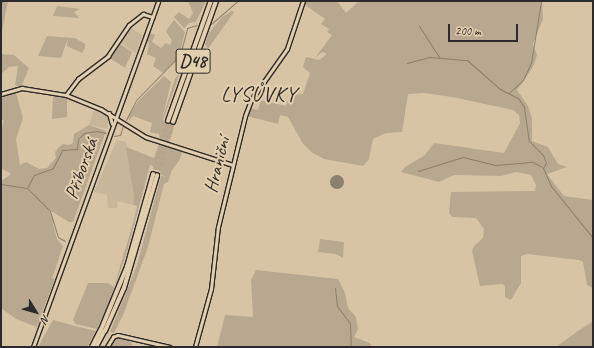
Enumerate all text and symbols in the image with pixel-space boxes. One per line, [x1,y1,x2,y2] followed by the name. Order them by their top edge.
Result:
[450,16,520,42] scale bar
[455,23,481,39] text: 200 m
[175,45,211,77] road number: D48
[221,81,297,107] district label: LYSŮVKY
[200,135,236,195] street label: Hraniční
[61,136,103,202] street label: Příborská
[16,292,56,332] north arrow
[38,312,53,326] text: N

